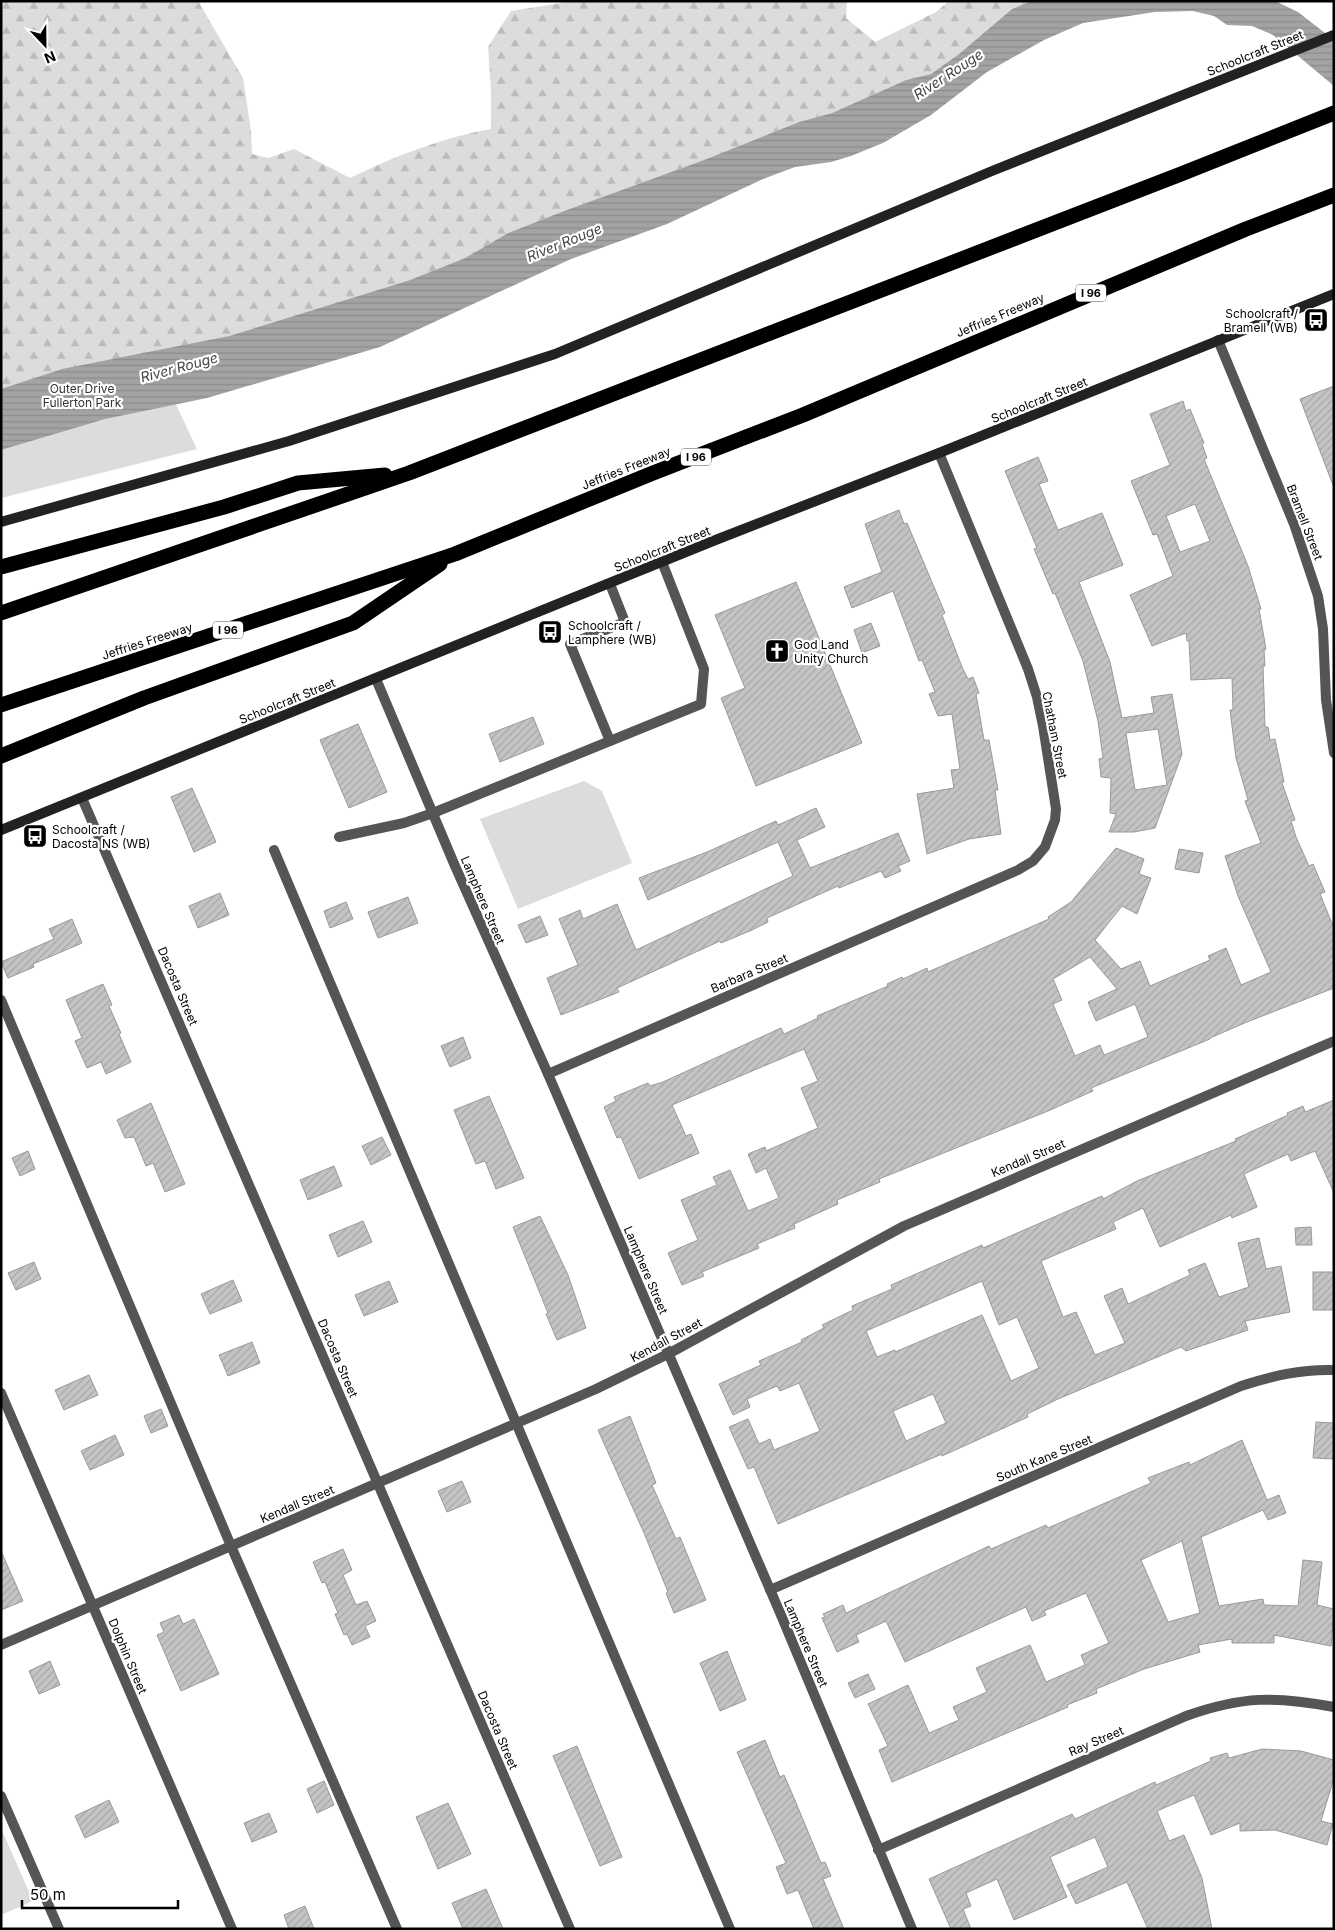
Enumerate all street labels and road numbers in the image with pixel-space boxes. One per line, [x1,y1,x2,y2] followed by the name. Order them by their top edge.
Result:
[1205,27,1305,79] street label: Schoolcraft Street
[1076,284,1106,302] road number: I 96
[954,290,1047,340] street label: Jeffries Freeway
[989,374,1089,426] street label: Schoolcraft Street
[579,443,673,493] street label: Jeffries Freeway
[681,448,711,466] road number: I 96
[1284,482,1326,562] street label: Bramell Street
[612,523,712,575] street label: Schoolcraft Street
[100,619,195,663] street label: Jeffries Freeway
[213,622,243,638] road number: I 96
[237,675,337,727] street label: Schoolcraft Street
[1039,690,1071,780] street label: Chatham Street
[458,854,508,946] street label: Lamphere Street
[155,945,201,1028] street label: Dacosta Street
[708,950,790,996] street label: Barbara Street
[989,1136,1067,1180] street label: Kendall Street
[621,1224,671,1316] street label: Lamphere Street
[628,1315,704,1365] street label: Kendall Street
[315,1317,361,1400] street label: Dacosta Street
[994,1431,1094,1485] street label: South Kane Street
[258,1482,336,1526] street label: Kendall Street
[781,1597,831,1689] street label: Lamphere Street
[105,1616,151,1696] street label: Dolphin Street
[475,1689,521,1772] street label: Dacosta Street
[1066,1723,1126,1759] street label: Ray Street

